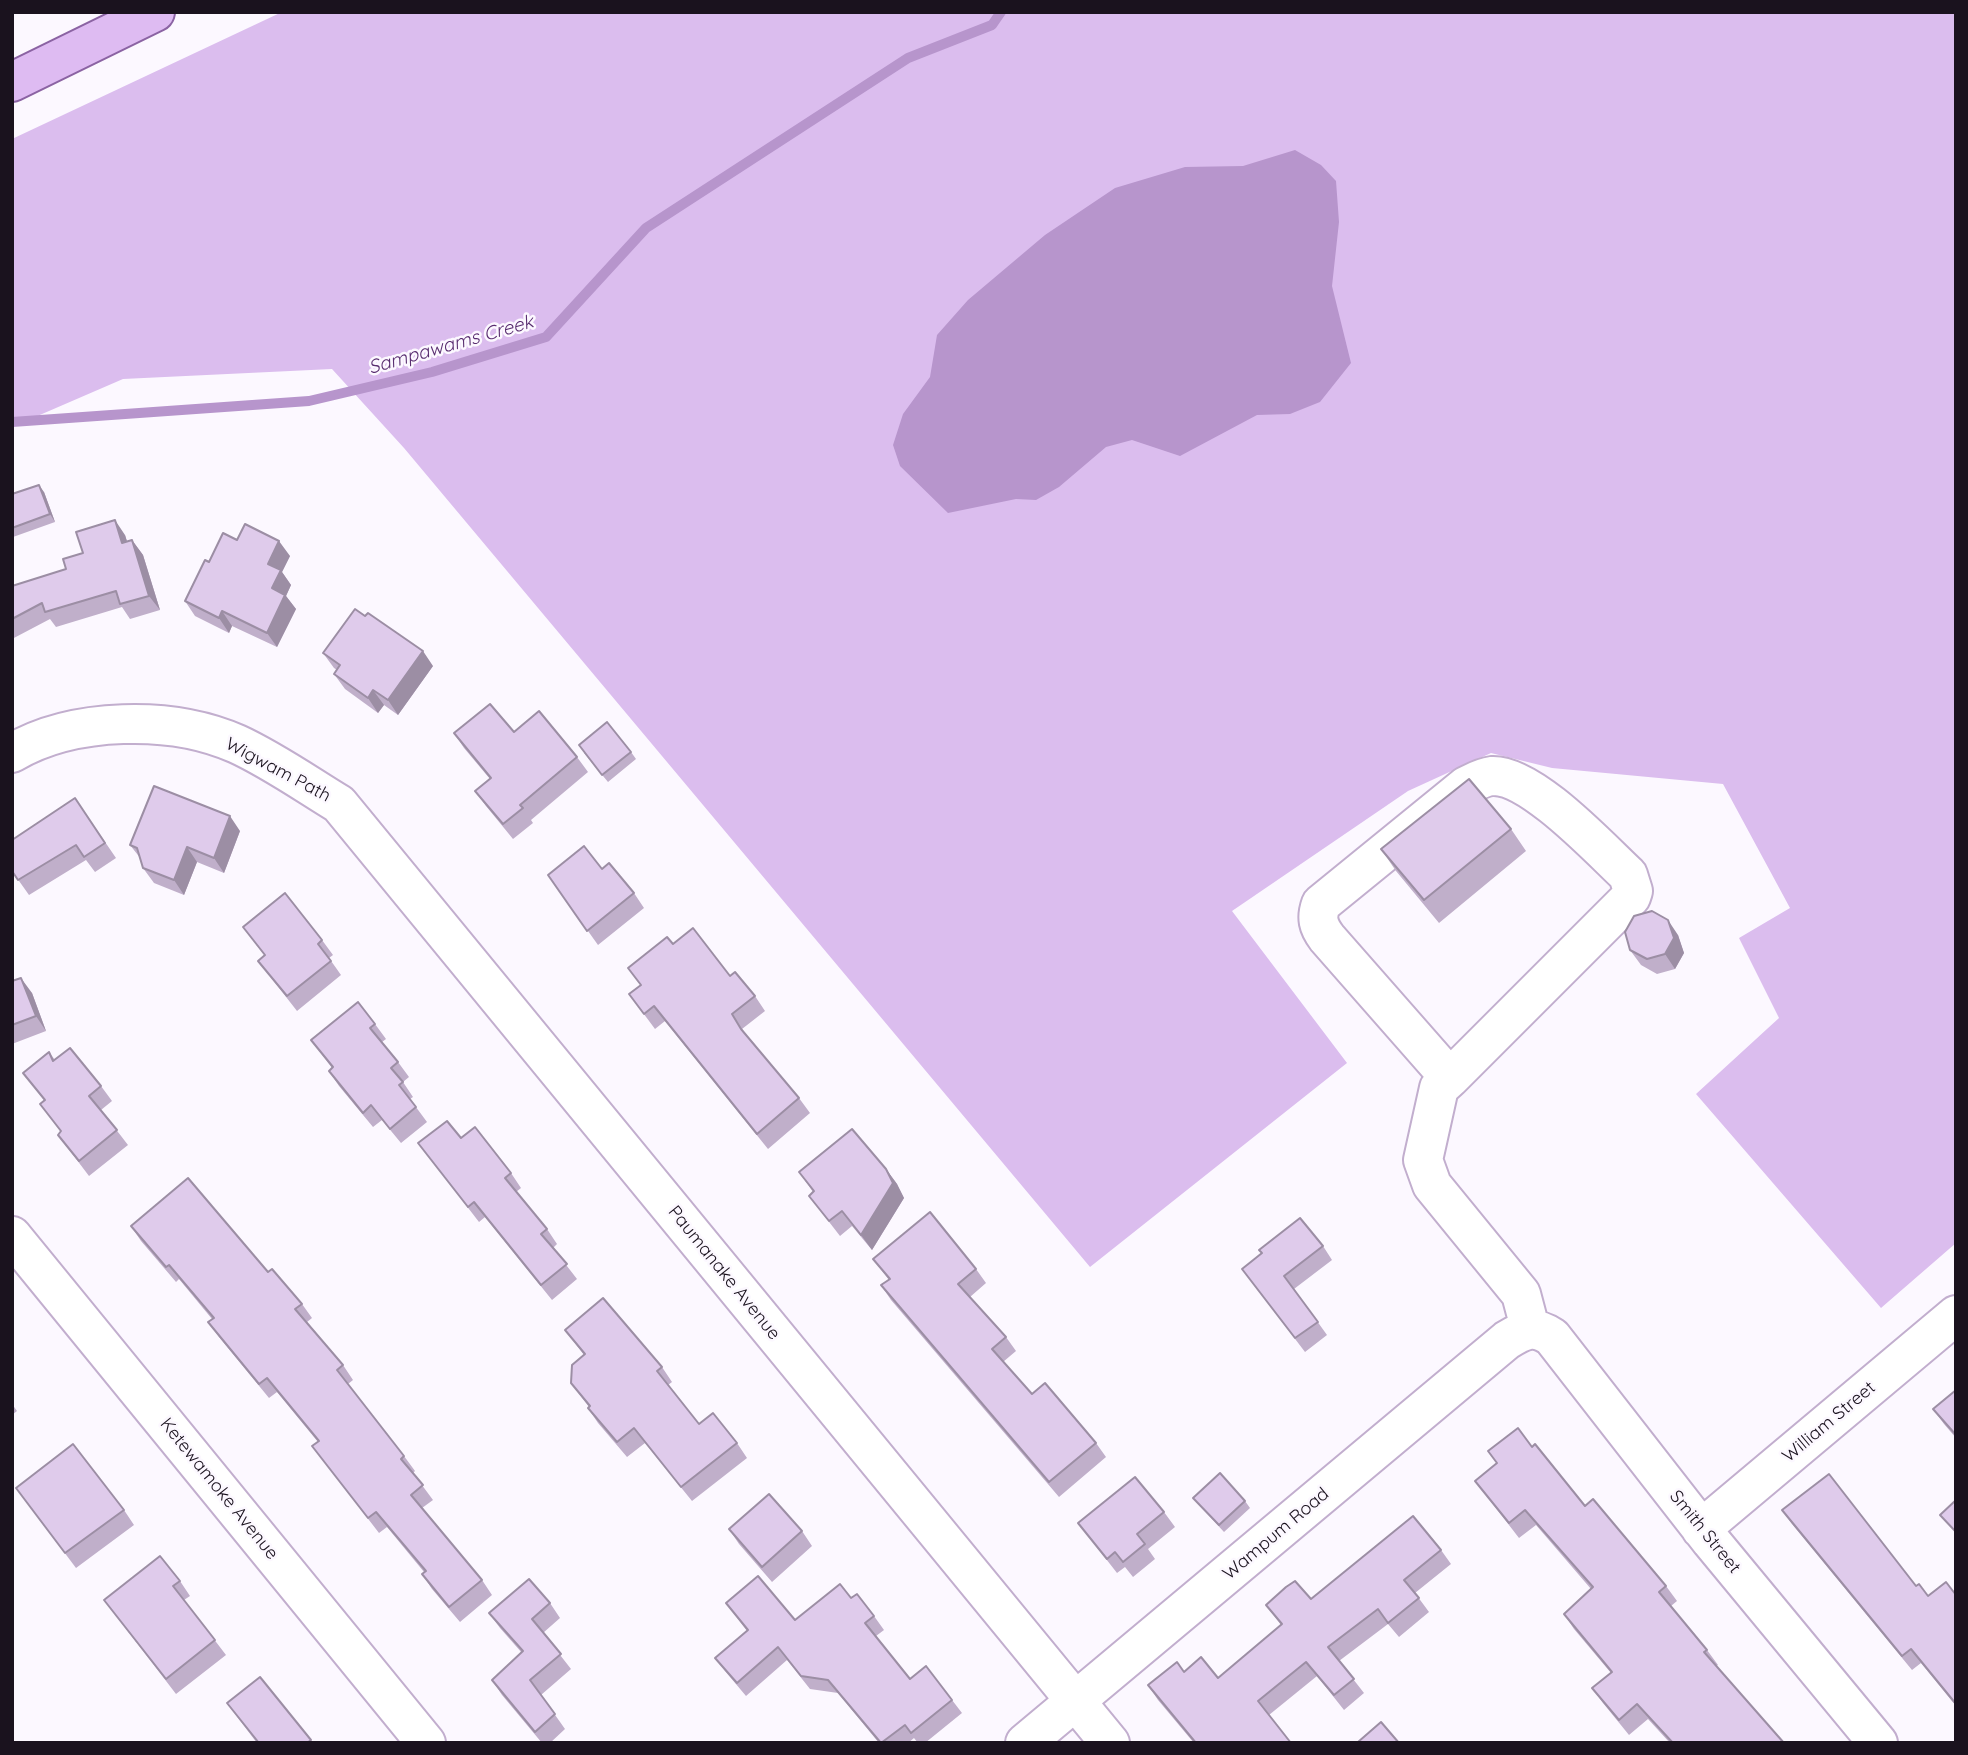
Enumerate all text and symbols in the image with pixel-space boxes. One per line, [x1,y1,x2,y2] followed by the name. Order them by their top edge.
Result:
[366,311,536,379] water label: Sampawams Creek
[222,733,334,807] street label: Wigwam Path
[663,1202,785,1344] street label: Paumanake Avenue
[1778,1377,1880,1467] street label: William Street
[155,1414,283,1564] street label: Ketewamoke Avenue
[1219,1483,1333,1585] street label: Wampum Road
[1665,1486,1745,1578] street label: Smith Street

